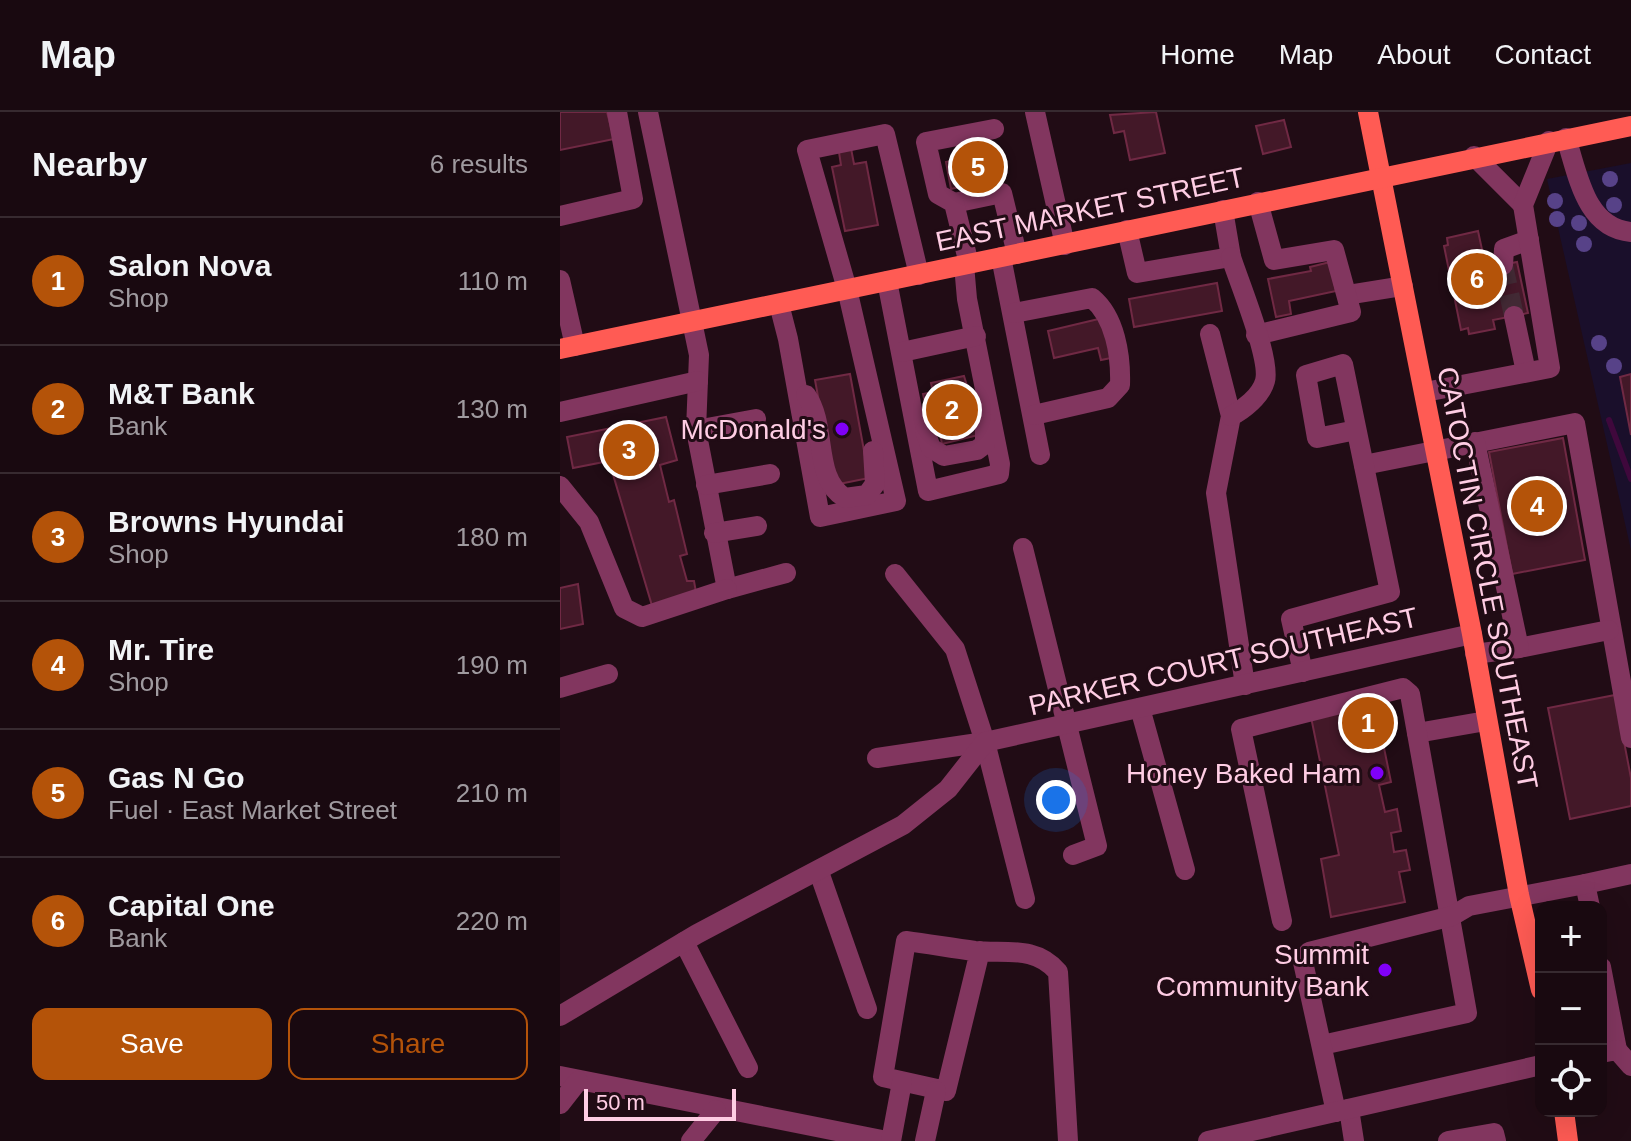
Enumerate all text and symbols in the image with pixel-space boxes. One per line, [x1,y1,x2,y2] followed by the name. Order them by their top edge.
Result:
[40,34,116,76] text: Map
[1160,39,1235,70] text: Home
[1279,39,1333,70] text: Map
[1377,39,1451,70] text: About
[1495,39,1591,70] text: Contact
[952,137,1004,197] pin: 5
[32,145,147,183] text: Nearby
[430,149,528,179] text: 6 results
[933,162,1247,257] street label: EAST MARKET STREET
[108,249,271,282] text: Salon Nova
[1451,249,1503,309] pin: 6
[51,266,65,296] text: 1
[458,266,528,296] text: 110 m
[108,283,169,313] text: Shop
[1431,364,1544,792] street label: CATOCTIN CIRCLE SOUTHEAST
[108,377,255,410] text: M&T Bank
[926,380,978,440] pin: 2
[51,394,65,424] text: 2
[456,394,528,424] text: 130 m
[108,411,167,441] text: Bank
[681,414,826,445] place label: McDonald's
[603,420,655,480] pin: 3
[833,420,851,438] marker: McDonald's
[1511,476,1563,536] pin: 4
[108,505,345,538] text: Browns Hyundai
[51,522,65,552] text: 3
[456,522,528,552] text: 180 m
[108,539,169,569] text: Shop
[1026,602,1421,721] street label: PARKER COURT SOUTHEAST
[108,633,214,666] text: Mr. Tire
[51,650,65,680] text: 4
[456,650,528,680] text: 190 m
[108,667,169,697] text: Shop
[1342,693,1394,753] pin: 1
[1126,758,1361,789] place label: Honey Baked Ham
[108,761,245,794] text: Gas N Go
[1368,764,1386,782] marker: Honey Baked Ham
[51,778,65,808] text: 5
[456,778,528,808] text: 210 m
[1036,780,1076,820] your location
[108,795,397,825] text: Fuel · East Market Street
[108,889,275,922] text: Capital One
[1535,901,1607,1117] map controls
[1535,901,1607,973] button: +
[51,906,65,936] text: 6
[456,906,528,936] text: 220 m
[108,923,167,953] text: Bank
[1156,939,1370,1002] place label: Summit Community Bank
[1376,961,1394,979] marker: Summit Community Bank
[1535,973,1607,1045] button: −
[32,1008,272,1080] button: Save
[288,1008,528,1080] button: Share
[1535,1045,1607,1117] button: locate
[584,1085,736,1121] scale bar
[596,1090,645,1115] text: 50 m

